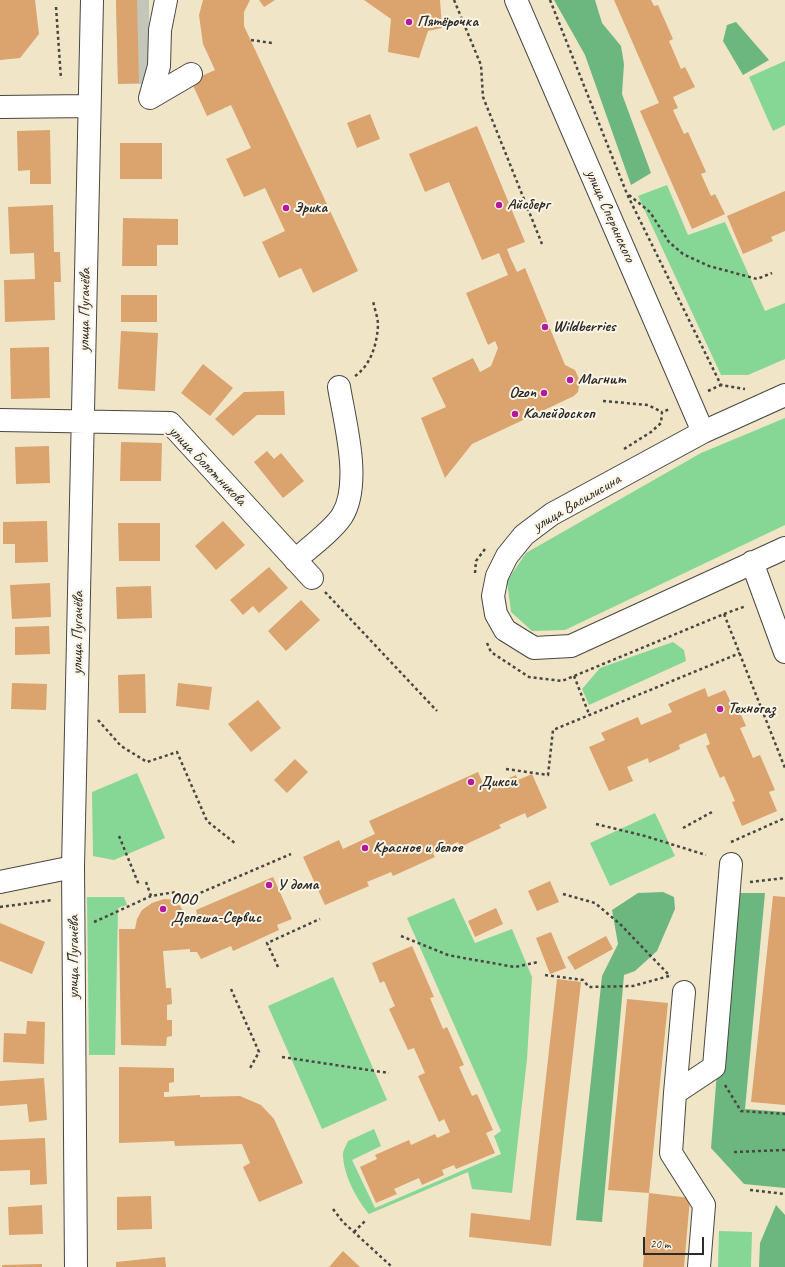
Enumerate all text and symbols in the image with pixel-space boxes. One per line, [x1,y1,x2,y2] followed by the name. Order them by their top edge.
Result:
[417,12,478,32] place label: Пятёрочка
[404,17,414,27] marker: Пятёрочка
[581,167,639,265] street label: улица Сперанского
[507,195,550,215] place label: Айсберг
[294,198,327,218] place label: Эрика
[494,200,504,210] marker: Айсберг
[281,203,291,213] marker: Эрика
[75,268,95,352] street label: улица Пугачёва
[553,317,615,337] place label: Wildberries
[540,322,550,332] marker: Wildberries
[578,370,626,390] place label: Магнит
[565,375,575,385] marker: Магнит
[509,383,536,403] place label: Ozon
[539,388,549,398] marker: Ozon
[523,404,595,424] place label: Калейдоскоп
[510,409,520,419] marker: Калейдоскоп
[164,422,250,510] street label: улица Болотникова
[530,470,624,536] street label: улица Василисина
[68,591,88,675] street label: улица Пугачёва
[728,699,775,719] place label: Техногаз
[715,704,725,714] marker: Техногаз
[479,772,517,792] place label: Дикси
[466,777,476,787] marker: Дикси
[373,838,463,858] place label: Красное и белое
[360,843,370,853] marker: Красное и белое
[277,875,319,895] place label: У дома
[264,880,274,890] marker: У дома
[171,890,261,928] place label: ООО Депеша-Сервис
[158,904,168,914] marker: ООО Депеша-Сервис
[64,915,84,999] street label: улица Пугачёва
[645,1229,706,1255] scale bar
[650,1236,670,1252] text: 20 m

